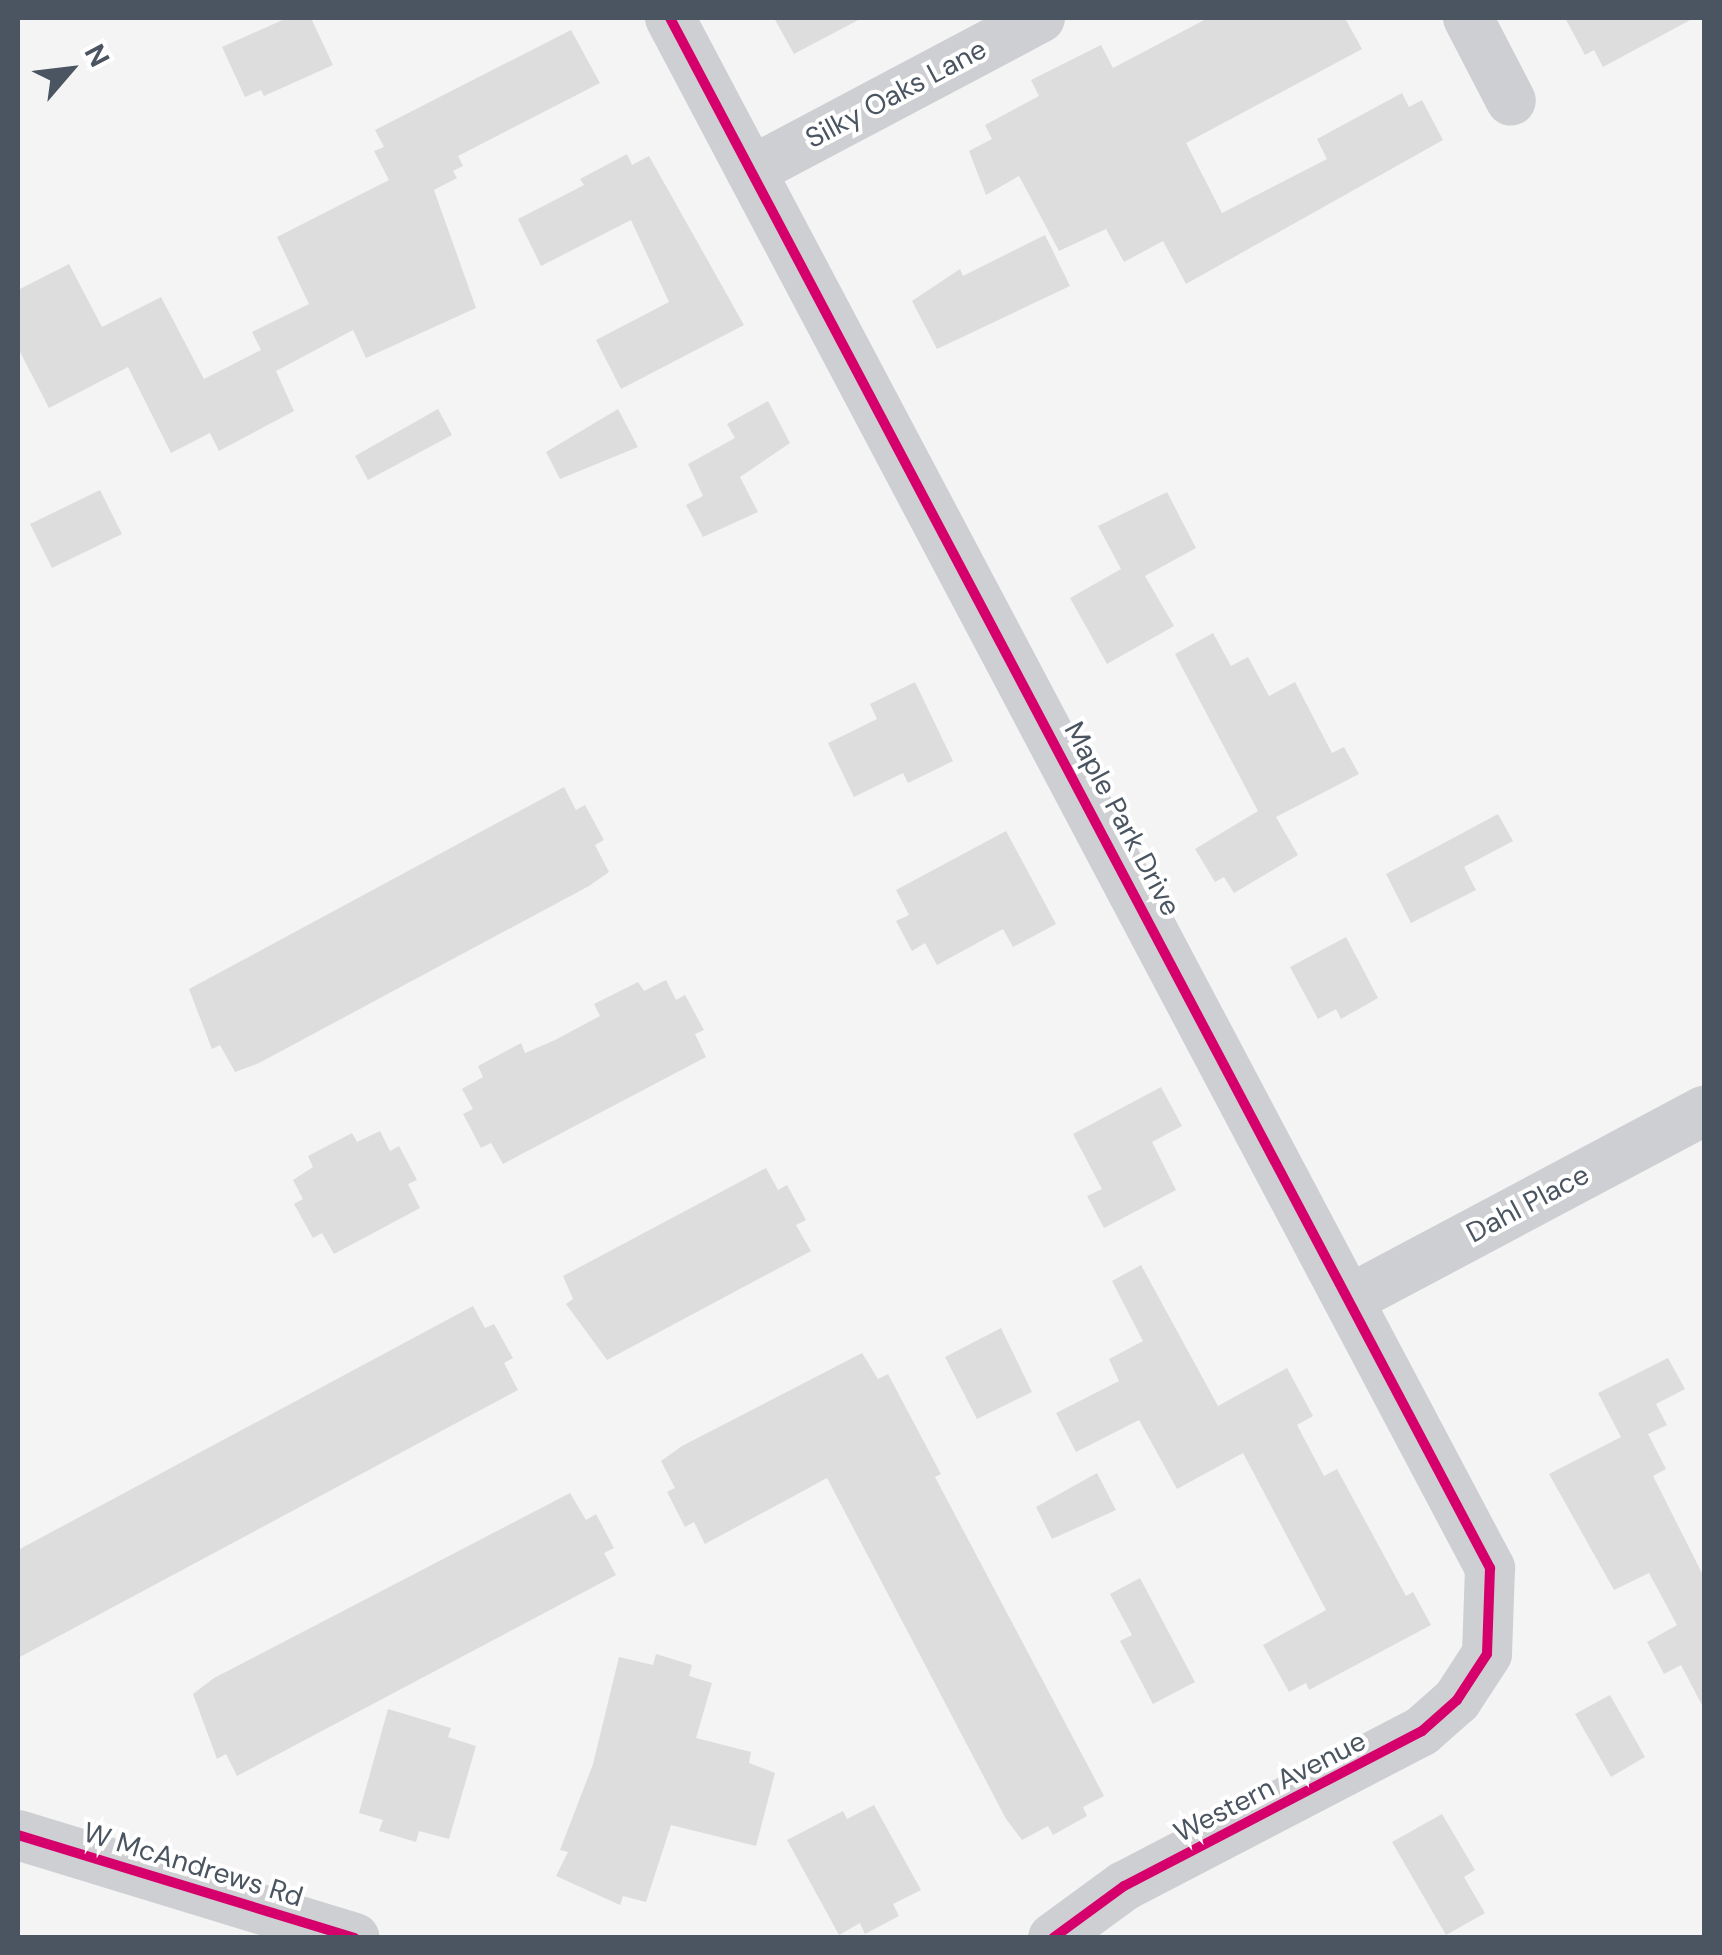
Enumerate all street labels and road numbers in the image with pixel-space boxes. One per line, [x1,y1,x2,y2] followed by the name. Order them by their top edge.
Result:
[800,32,992,156] street label: Silky Oaks Lane
[1057,716,1187,922] street label: Maple Park Drive
[1461,1158,1595,1250] street label: Dahl Place
[1169,1724,1371,1850] street label: Western Avenue
[79,1816,307,1914] street label: W McAndrews Rd

